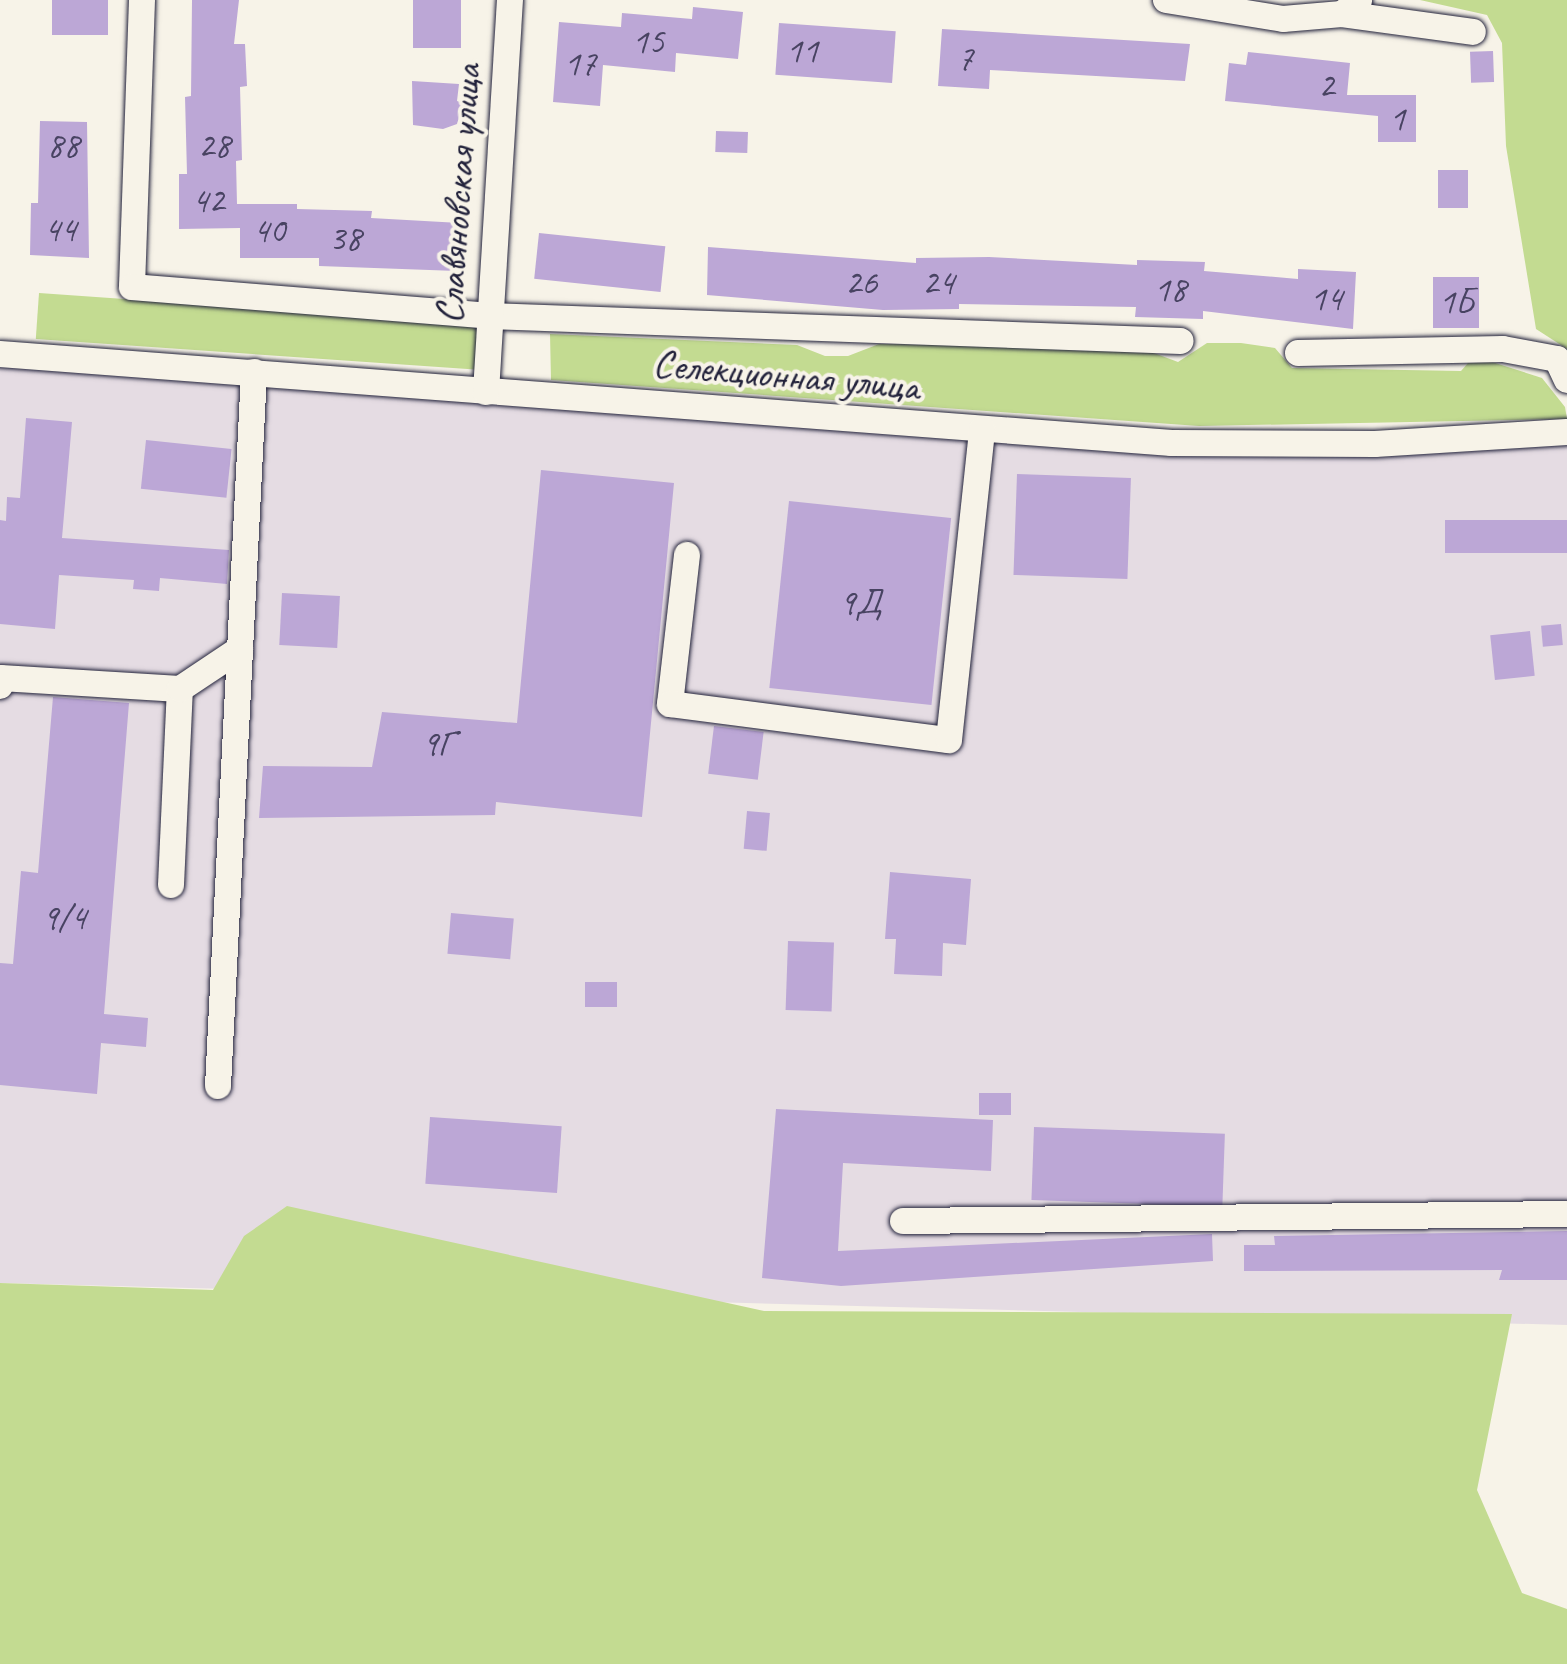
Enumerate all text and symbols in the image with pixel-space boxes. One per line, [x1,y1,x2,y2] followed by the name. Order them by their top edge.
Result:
[632,20,664,64] house number: 15
[786,29,818,73] house number: 11
[957,37,973,81] house number: 7
[564,42,596,86] house number: 17
[425,61,491,327] street label: Славяновская улица
[1318,64,1334,108] house number: 2
[1389,97,1405,141] house number: 1
[47,124,79,168] house number: 88
[198,124,230,168] house number: 28
[192,179,224,223] house number: 42
[44,208,76,252] house number: 44
[253,209,285,253] house number: 40
[329,217,361,261] house number: 38
[845,261,877,305] house number: 26
[922,261,954,305] house number: 24
[1154,268,1186,312] house number: 18
[1310,277,1342,321] house number: 14
[1439,280,1473,324] house number: 1Б
[651,339,921,411] street label: Селекционная улица
[839,581,881,625] house number: 9Д
[422,722,454,766] house number: 9Г
[42,896,86,940] house number: 9/4

